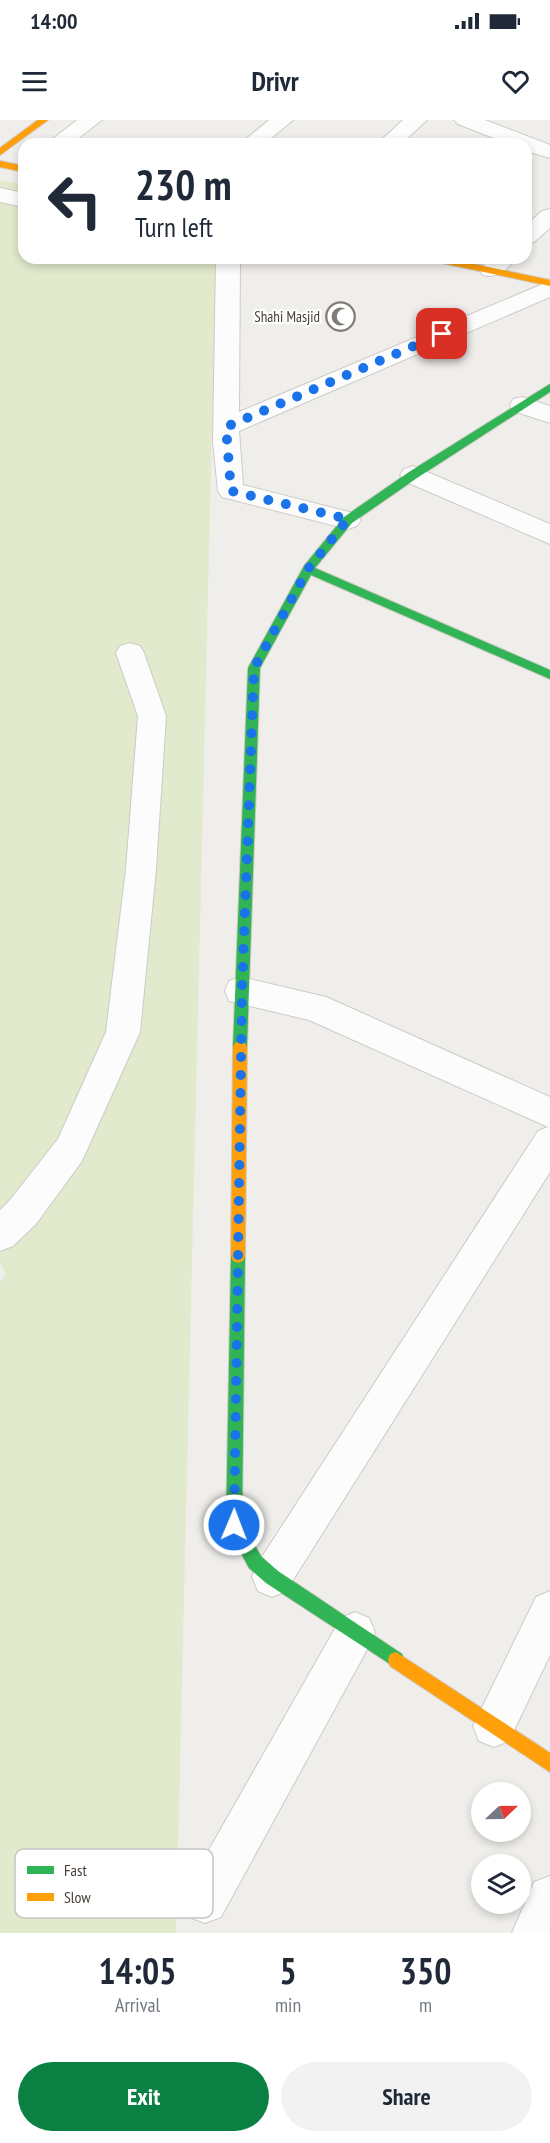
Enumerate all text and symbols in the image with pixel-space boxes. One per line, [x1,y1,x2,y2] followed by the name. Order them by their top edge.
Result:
[30,7,78,35] text: 14:00
[251,64,299,98] text: Drivr
[18,65,51,98] icon: menu
[499,65,532,98] icon: heart
[135,157,232,212] text: 230 m
[36,162,114,240] icon: left
[135,210,213,244] text: Turn left
[325,300,357,332] mosque icon: Shahi Masjid
[254,307,320,326] place label: Shahi Masjid
[416,308,467,359] pin
[425,317,458,350] icon: arrive
[202,1493,266,1557] position arrow
[471,1782,531,1842] north arrow
[471,1782,531,1914] map controls
[15,1849,213,1918] legend
[471,1854,531,1914] button: layers
[64,1860,87,1880] text: Fast
[64,1887,91,1907] text: Slow
[99,1947,176,1994] text: 14:05
[279,1947,297,1994] text: 5
[400,1947,451,1994] text: 350
[115,1992,160,2018] text: Arrival
[275,1992,301,2018] text: min
[419,1992,432,2018] text: m
[18,2062,269,2131] button: Exit
[281,2062,532,2131] button: Share

